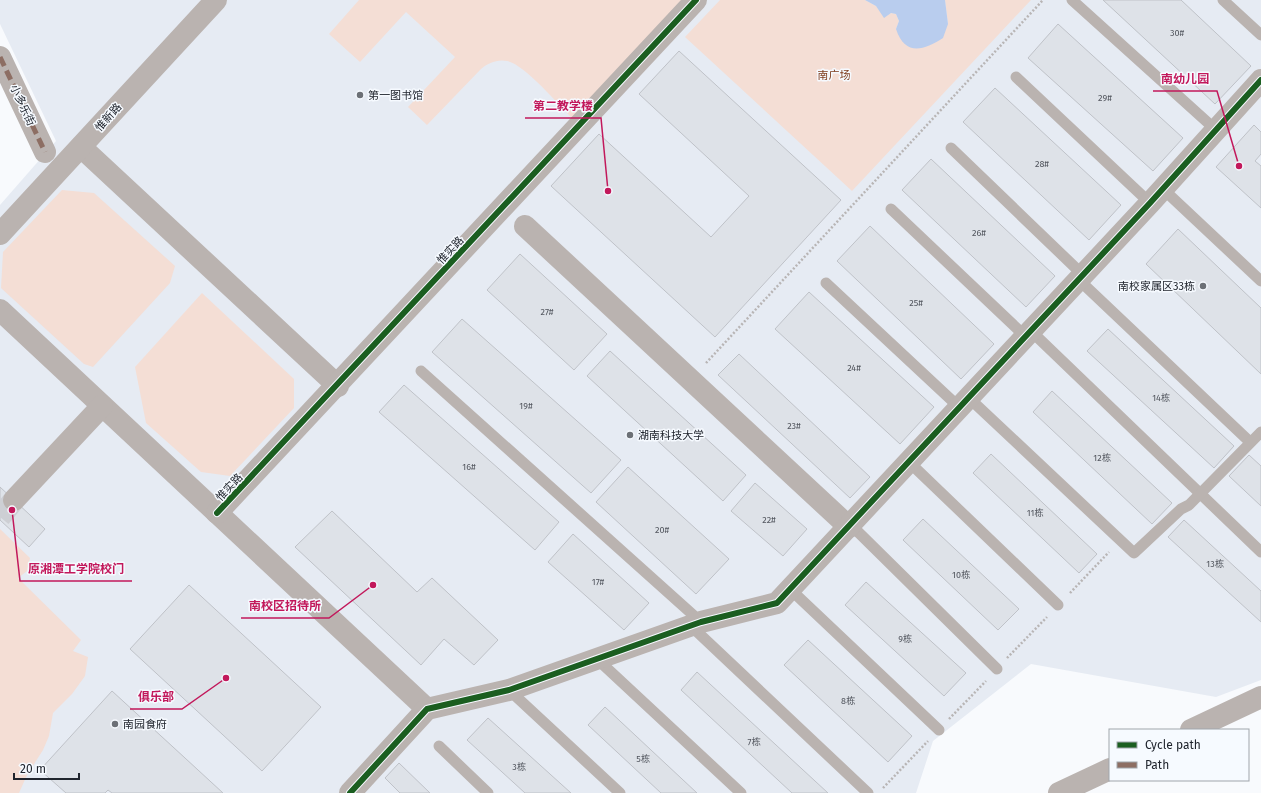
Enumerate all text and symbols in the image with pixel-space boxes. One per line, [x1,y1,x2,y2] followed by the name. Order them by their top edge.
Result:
[1170,28,1184,38] house number: 30#
[1153,67,1217,91] callout: 南幼儿园
[818,69,851,82] park label: 南广场
[1161,72,1209,86] text: 南幼儿园
[7,83,38,128] street label: 小多乐街
[368,89,423,102] place label: 第一图书馆
[355,90,365,100] marker: 第一图书馆
[1098,93,1112,103] house number: 29#
[525,94,601,118] callout: 第二教学楼
[533,99,593,113] text: 第二教学楼
[93,101,124,134] street label: 惟新路
[1035,159,1049,169] house number: 28#
[972,228,986,238] house number: 26#
[434,234,466,267] street label: 惟实路
[1118,280,1195,293] place label: 南校家属区33栋
[1198,281,1208,291] marker: 南校家属区33栋
[909,298,923,308] house number: 25#
[541,307,554,317] house number: 27#
[847,363,861,373] house number: 24#
[1152,392,1170,403] house number: 14栋
[519,401,533,411] house number: 19#
[787,421,801,431] house number: 23#
[638,429,704,442] place label: 湖南科技大学
[625,430,635,440] marker: 湖南科技大学
[1093,452,1111,463] house number: 12栋
[462,462,476,472] house number: 16#
[213,471,245,504] street label: 惟实路
[1027,507,1043,518] house number: 11栋
[762,515,776,525] house number: 22#
[655,525,669,535] house number: 20#
[20,557,132,581] callout: 原湘潭工学院校门
[1206,558,1224,569] house number: 13栋
[28,562,124,576] text: 原湘潭工学院校门
[952,569,970,580] house number: 10栋
[592,577,605,587] house number: 17#
[241,594,329,618] callout: 南校区招待所
[249,599,321,613] text: 南校区招待所
[898,633,912,644] house number: 9栋
[130,685,182,709] callout: 俱乐部
[138,690,174,704] text: 俱乐部
[841,695,855,706] house number: 8栋
[123,718,167,731] place label: 南园食府
[110,719,120,729] marker: 南园食府
[1109,729,1249,781] legend
[748,736,761,747] house number: 7栋
[1145,738,1201,752] text: Cycle path
[636,753,650,764] house number: 5栋
[14,755,79,781] scale bar
[1145,758,1169,772] text: Path
[512,761,526,772] house number: 3栋
[20,762,46,776] text: 20 m

